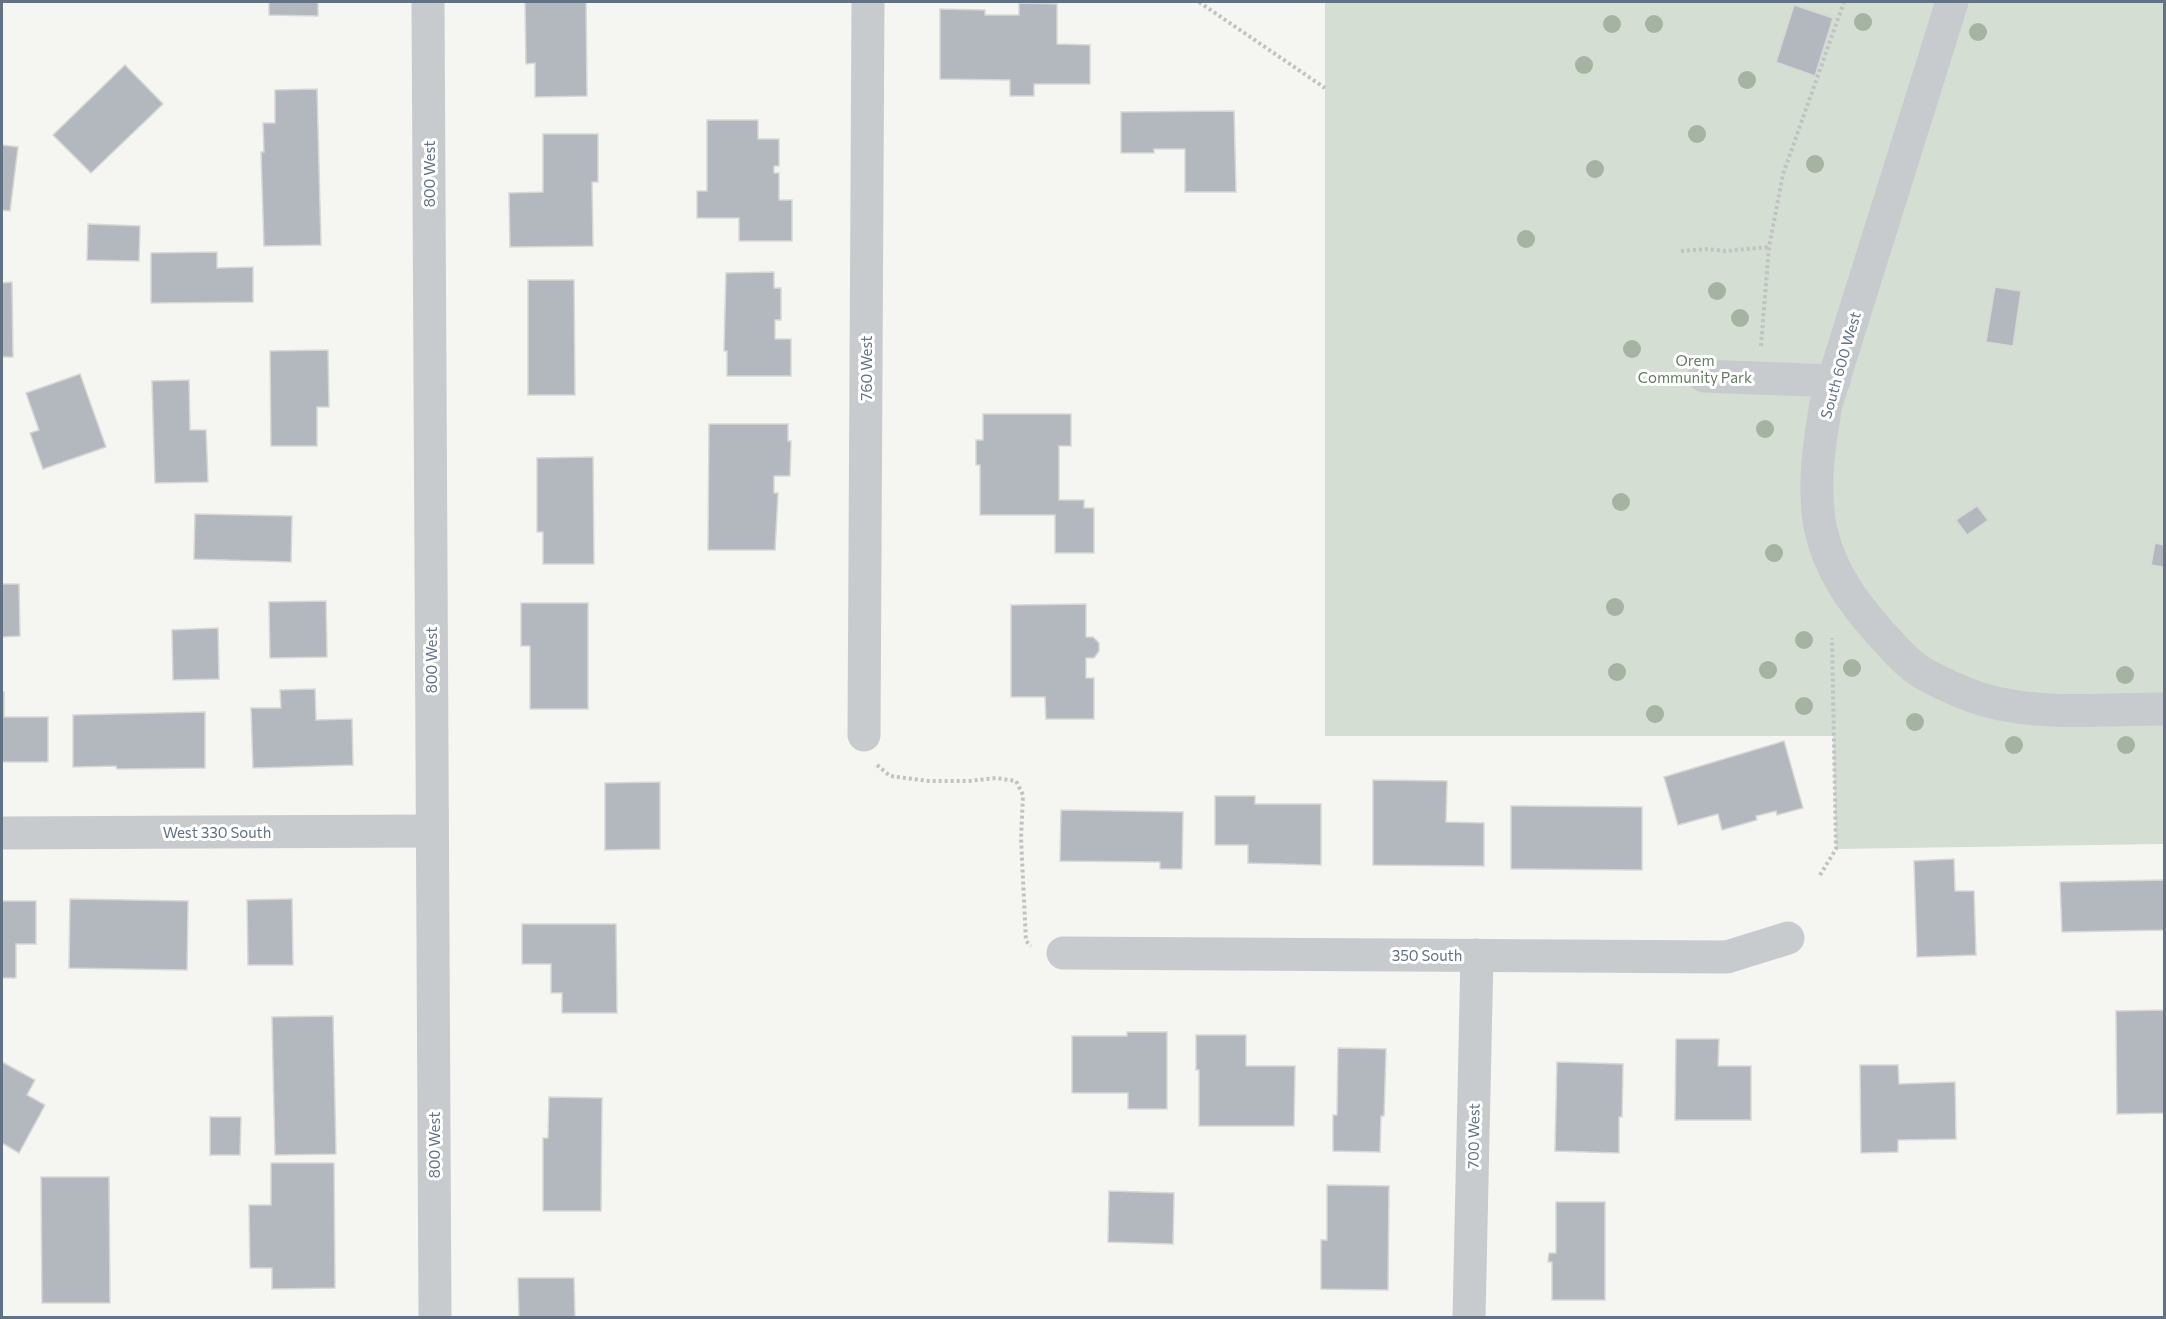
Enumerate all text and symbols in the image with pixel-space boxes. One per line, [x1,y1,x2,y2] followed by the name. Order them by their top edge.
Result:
[420,141,438,207] street label: 800 West
[1816,309,1864,421] street label: South 600 West
[857,336,875,400] street label: 760 West
[1638,351,1752,386] park label: Orem Community Park
[422,627,440,693] street label: 800 West
[163,823,271,841] street label: West 330 South
[1392,946,1462,964] street label: 350 South
[1463,1103,1483,1169] street label: 700 West
[425,1112,443,1178] street label: 800 West

